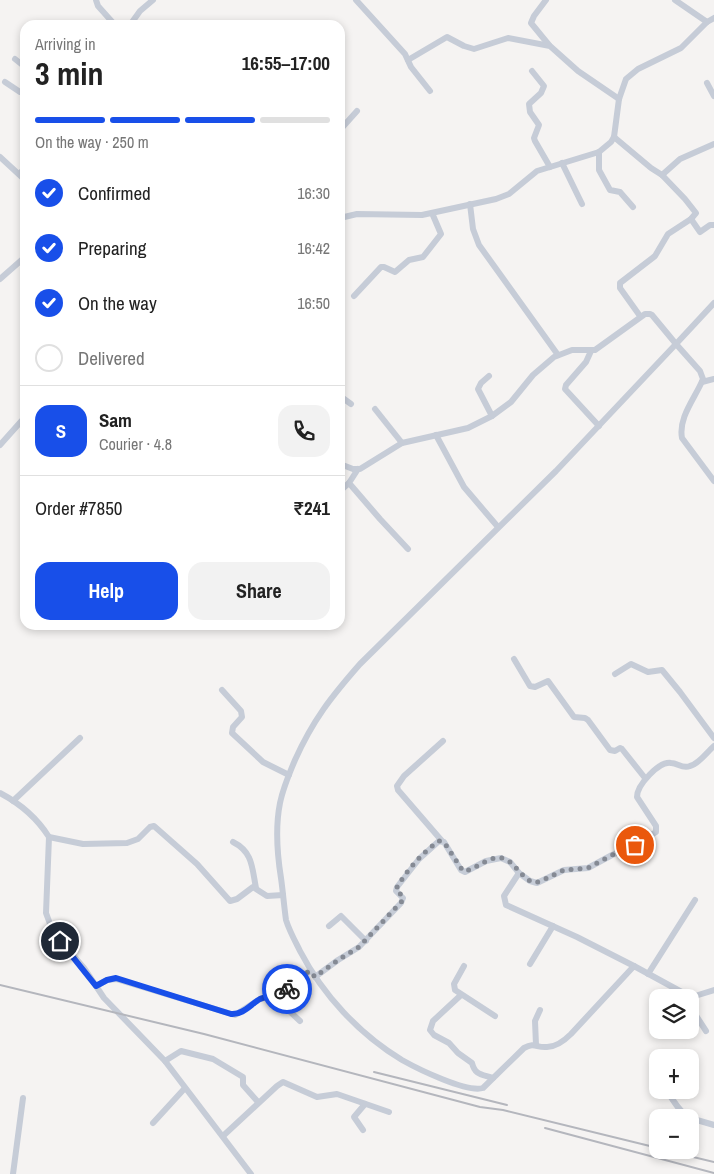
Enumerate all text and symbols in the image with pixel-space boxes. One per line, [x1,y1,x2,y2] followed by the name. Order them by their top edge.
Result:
[35,33,96,55] text: Arriving in
[242,50,330,76] text: 16:55–17:00
[35,52,104,95] text: 3 min
[35,131,149,153] text: On the way · 250 m
[35,179,63,207] icon: check
[78,180,151,206] text: Confirmed
[297,182,330,204] text: 16:30
[35,234,63,262] icon: check
[78,235,146,261] text: Preparing
[297,237,330,259] text: 16:42
[35,289,63,317] icon: check
[78,290,157,316] text: On the way
[297,292,330,314] text: 16:50
[78,345,145,371] text: Delivered
[278,405,330,457] button: phone
[99,407,132,433] text: Sam
[56,418,66,444] text: S
[99,433,172,455] text: Courier · 4.8
[35,495,122,521] text: Order #7850
[293,495,330,521] text: ₹241
[35,562,178,620] button: Help
[188,562,330,620] button: Share
[614,824,656,866] pin
[621,831,649,859] icon: bag
[39,920,81,962] pin
[46,927,74,955] icon: home
[262,964,312,1014] courier
[273,975,301,1003] icon: bike
[649,989,699,1159] map controls
[649,989,699,1039] button: layers
[649,1049,699,1099] button: +
[649,1109,699,1159] button: −

